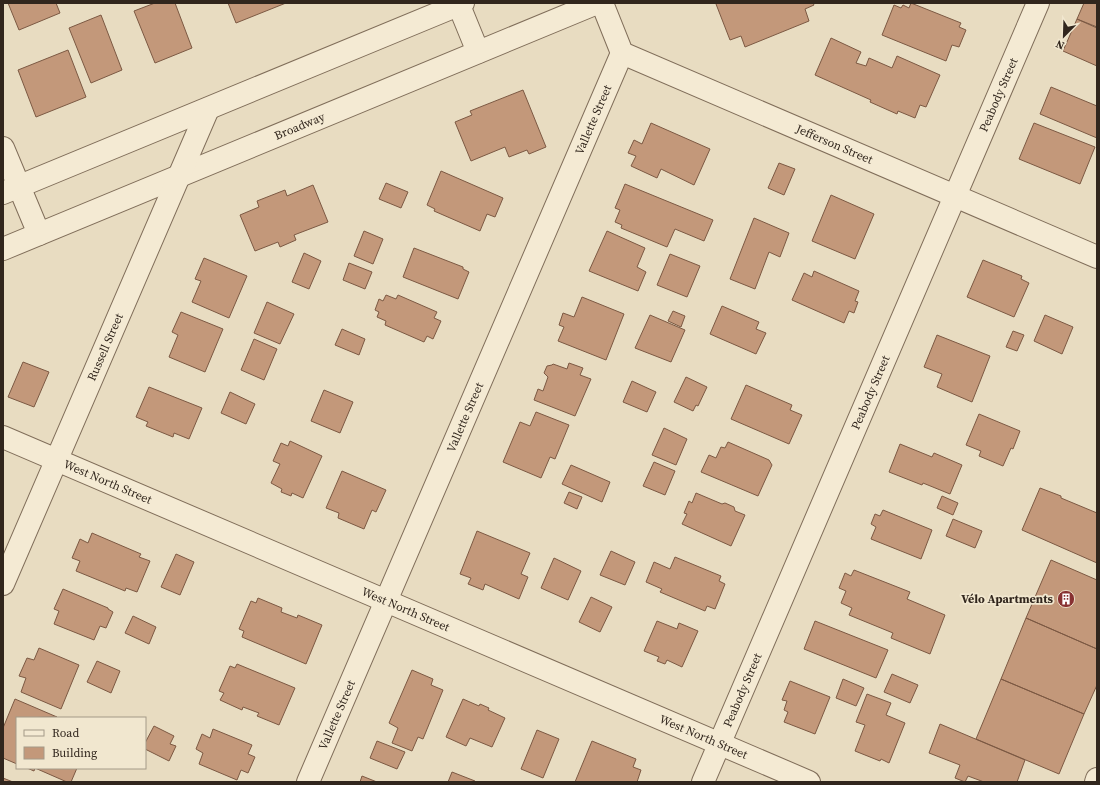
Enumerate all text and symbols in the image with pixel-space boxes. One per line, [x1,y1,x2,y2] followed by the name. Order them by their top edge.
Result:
[1044,16,1084,56] north arrow
[1054,36,1067,53] text: N
[976,55,1022,134] street label: Peabody Street
[571,82,615,157] street label: Vallette Street
[272,108,328,144] street label: Broadway
[793,120,875,168] street label: Jefferson Street
[84,311,127,383] street label: Russell Street
[848,353,894,432] street label: Peabody Street
[443,380,487,455] street label: Vallette Street
[61,456,154,508] street label: West North Street
[359,583,452,635] street label: West North Street
[1056,589,1076,609] building icon: Vélo Apartments
[961,591,1054,607] place label: Vélo Apartments
[720,651,766,730] street label: Peabody Street
[315,678,359,752] street label: Vallette Street
[657,711,750,763] street label: West North Street
[16,717,146,769] legend
[52,725,79,741] text: Road
[52,745,97,761] text: Building

